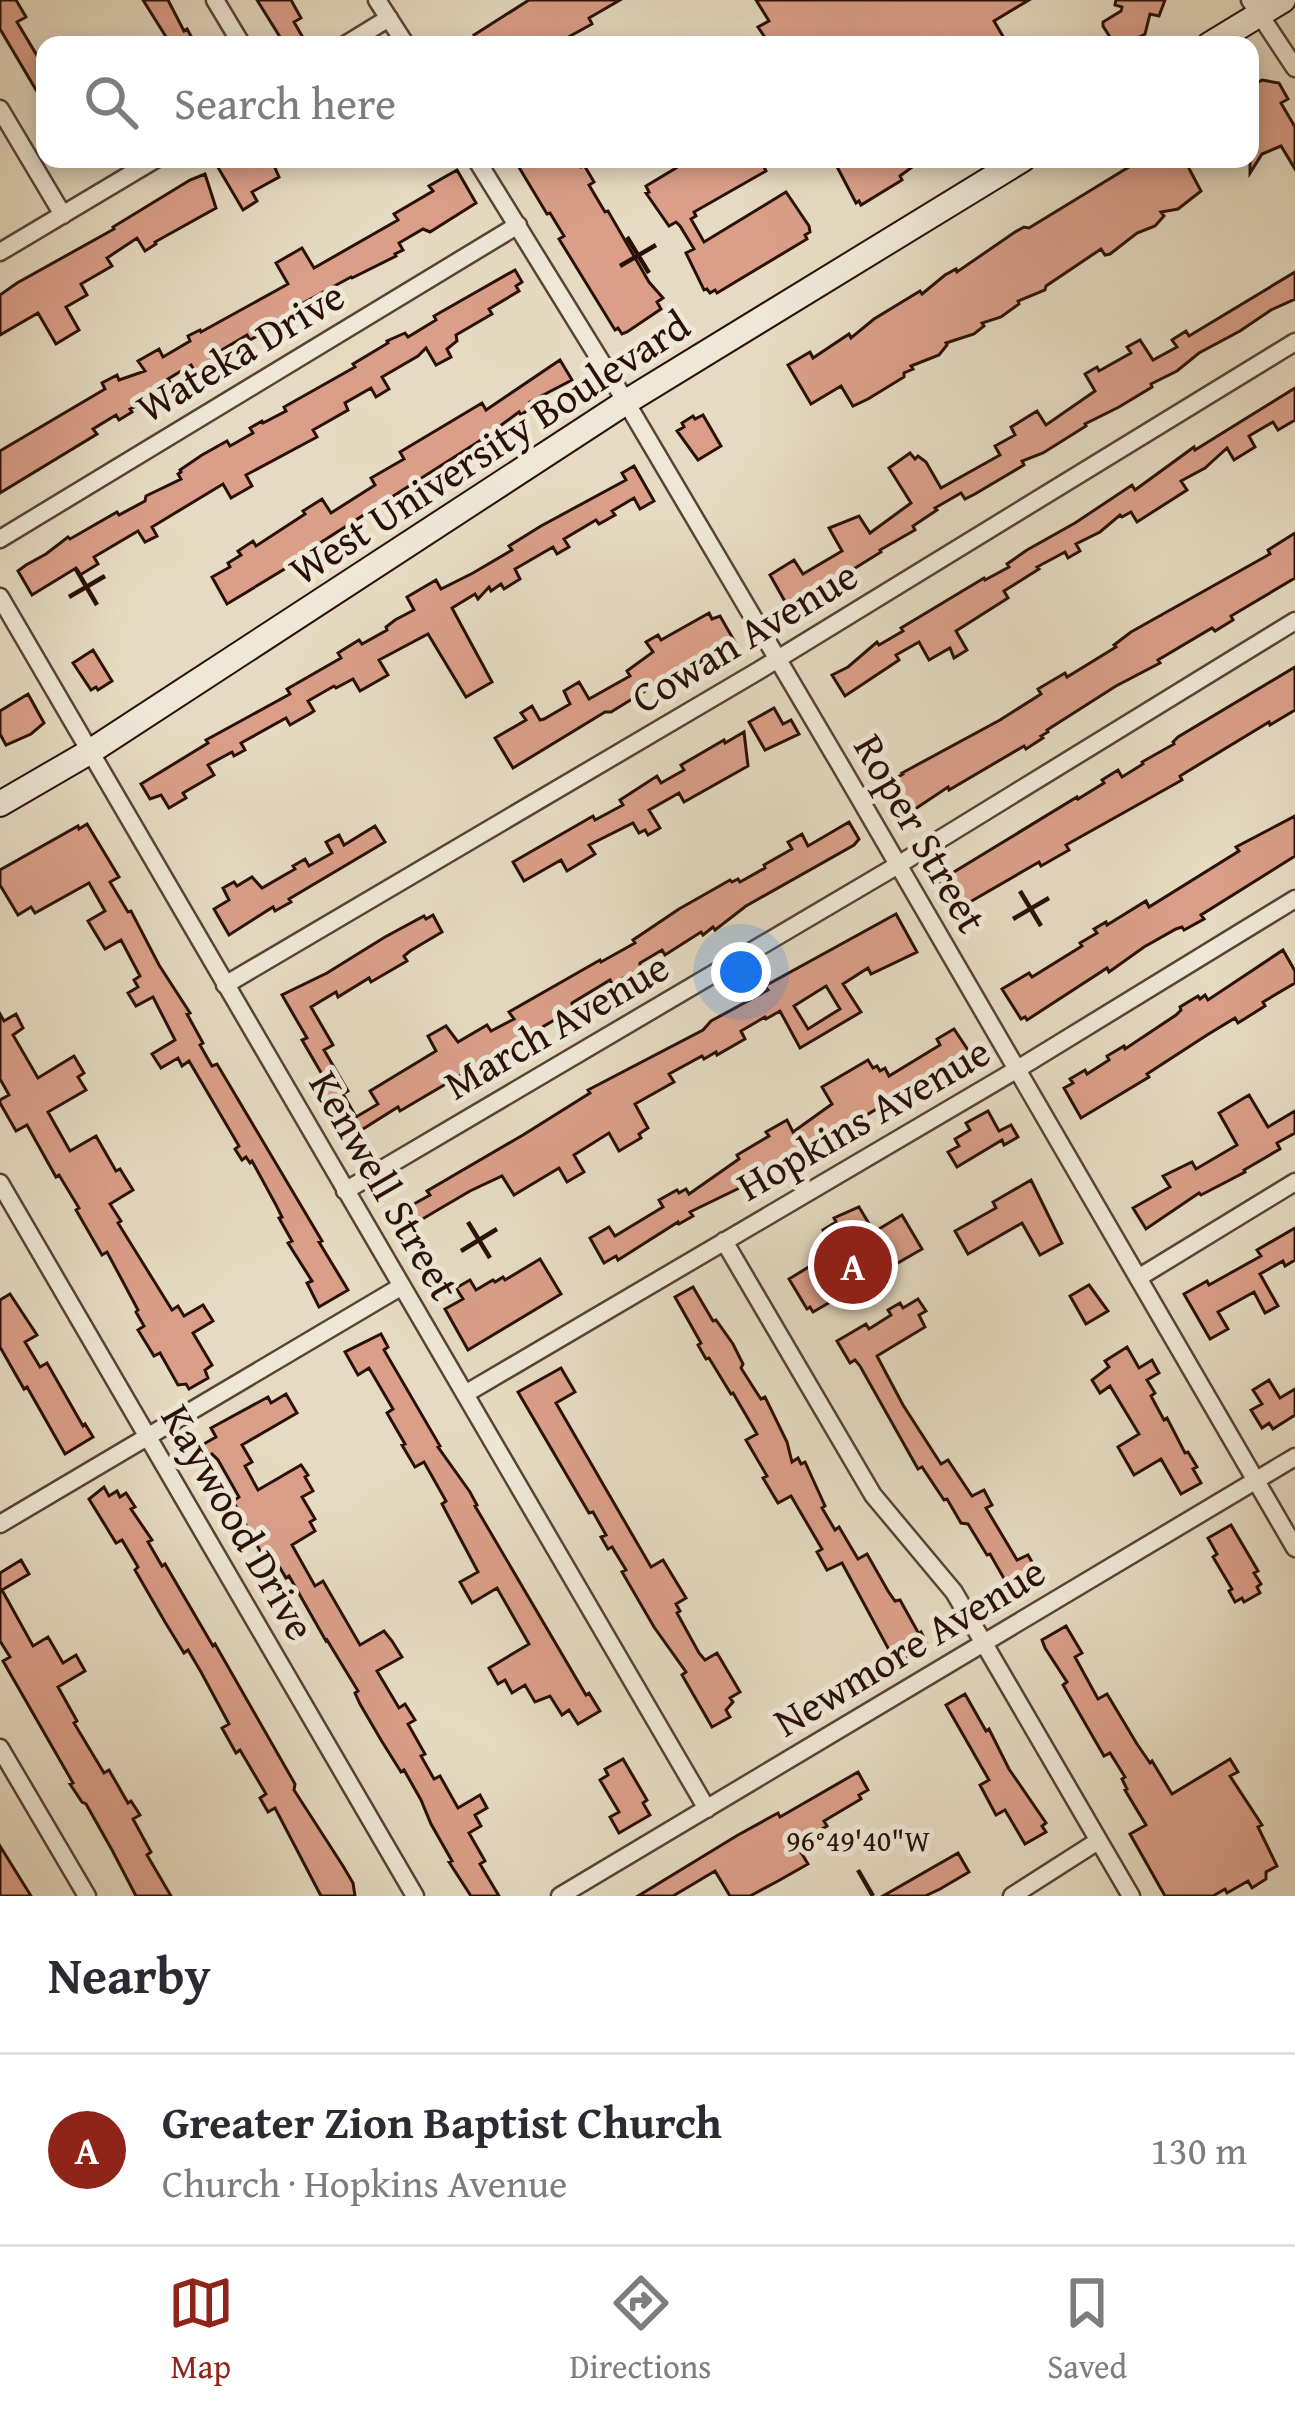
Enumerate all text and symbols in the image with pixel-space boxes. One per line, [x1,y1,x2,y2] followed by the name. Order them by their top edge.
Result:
[36,36,1259,168] search box
[78,69,144,135] icon: search
[174,70,396,135] text: Search here
[124,264,355,437] street label: Wateka Drive
[276,294,702,599] street label: West University Boulevard
[619,544,869,727] street label: Cowan Avenue
[840,722,1003,944] street label: Roper Street
[432,935,680,1114] street label: March Avenue
[711,942,771,1002] your location
[725,1020,1001,1215] street label: Hopkins Avenue
[295,1059,476,1311] street label: Kenwell Street
[814,1220,892,1310] pin: A
[147,1392,332,1651] street label: Kaywood Drive
[761,1540,1056,1751] street label: Newmore Avenue
[786,1818,930,1862] text: 96°49'40"W
[48,1937,211,2012] text: Nearby
[162,2089,722,2154] text: Greater Zion Baptist Church
[75,2121,99,2178] text: A
[1150,2121,1247,2178] text: 130 m
[162,2154,567,2211] text: Church · Hopkins Avenue
[168,2270,234,2390] tab: Map
[570,2270,711,2390] tab: Directions
[1047,2270,1127,2390] tab: Saved

